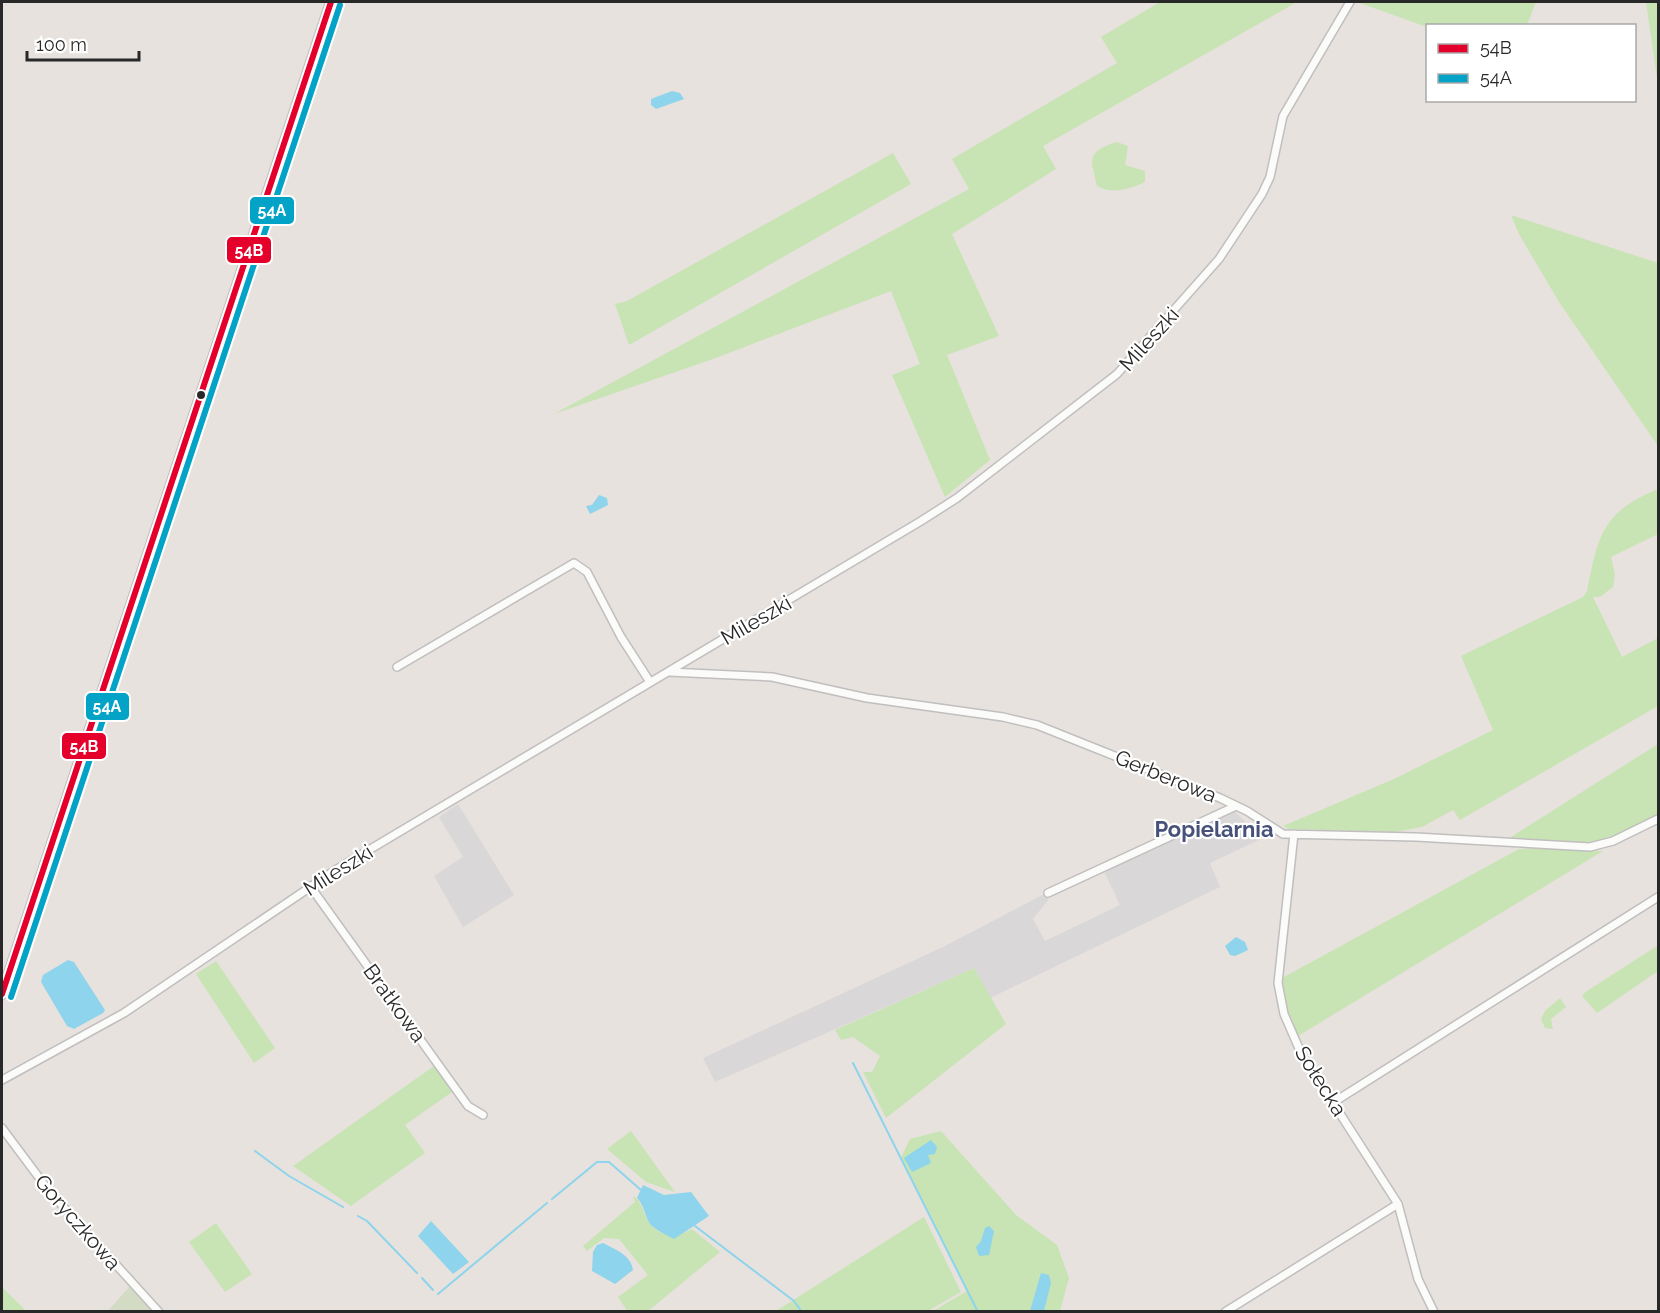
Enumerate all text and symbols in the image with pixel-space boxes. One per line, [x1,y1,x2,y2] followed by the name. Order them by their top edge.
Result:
[27,24,140,62] scale bar
[1426,24,1636,102] legend
[36,34,87,55] text: 100 m
[1480,37,1512,58] text: 54B
[1480,67,1512,88] text: 54A
[249,196,295,225] line badge: 54A
[258,201,287,220] text: 54A
[226,236,272,264] line badge: 54B
[235,241,264,260] text: 54B
[1114,302,1184,376] street label: Mileszki
[195,389,207,401] unlabelled marker
[716,590,796,650] street label: Mileszki
[85,692,130,721] line badge: 54A
[93,697,122,716] text: 54A
[61,732,107,760] line badge: 54B
[70,737,99,756] text: 54B
[1112,744,1220,808] street label: Gerberowa
[1154,816,1274,842] district label: Popielarnia
[299,839,377,901] street label: Mileszki
[358,959,432,1047] street label: Bratkowa
[1290,1041,1352,1121] street label: Sołecka
[30,1169,126,1275] street label: Goryczkowa

